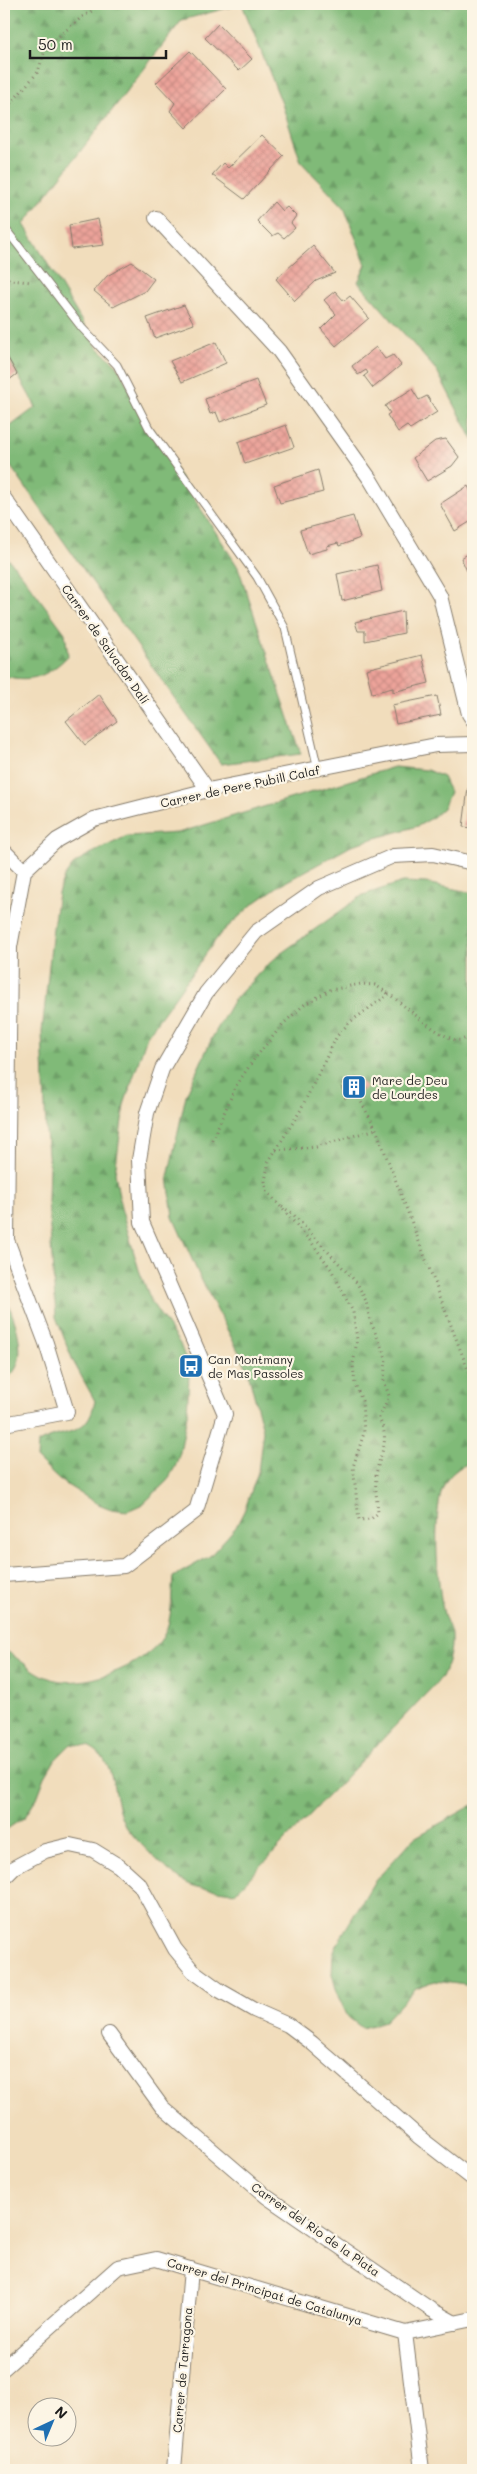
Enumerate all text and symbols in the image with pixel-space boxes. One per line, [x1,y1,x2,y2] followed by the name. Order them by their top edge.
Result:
[30,28,166,60] scale bar
[38,34,73,54] text: 50 m
[59,581,154,707] street label: Carrer de Salvador Dalí
[159,761,322,811] street label: Carrer de Pere Pubill Calaf
[372,1072,447,1102] place label: Mare de Deu de Lourdes
[341,1074,367,1100] building icon: Mare de Deu de Lourdes
[208,1351,304,1381] place label: Can Montmany de Mas Passoles
[178,1353,204,1379] bus stop icon: Can Montmany de Mas Passoles
[249,2178,383,2280] street label: Carrer del Río de la Plata
[165,2254,365,2328] street label: Carrer del Principat de Catalunya
[169,2306,195,2434] street label: Carrer de Tarragona
[28,2396,78,2446] north arrow
[51,2402,72,2423] text: N

